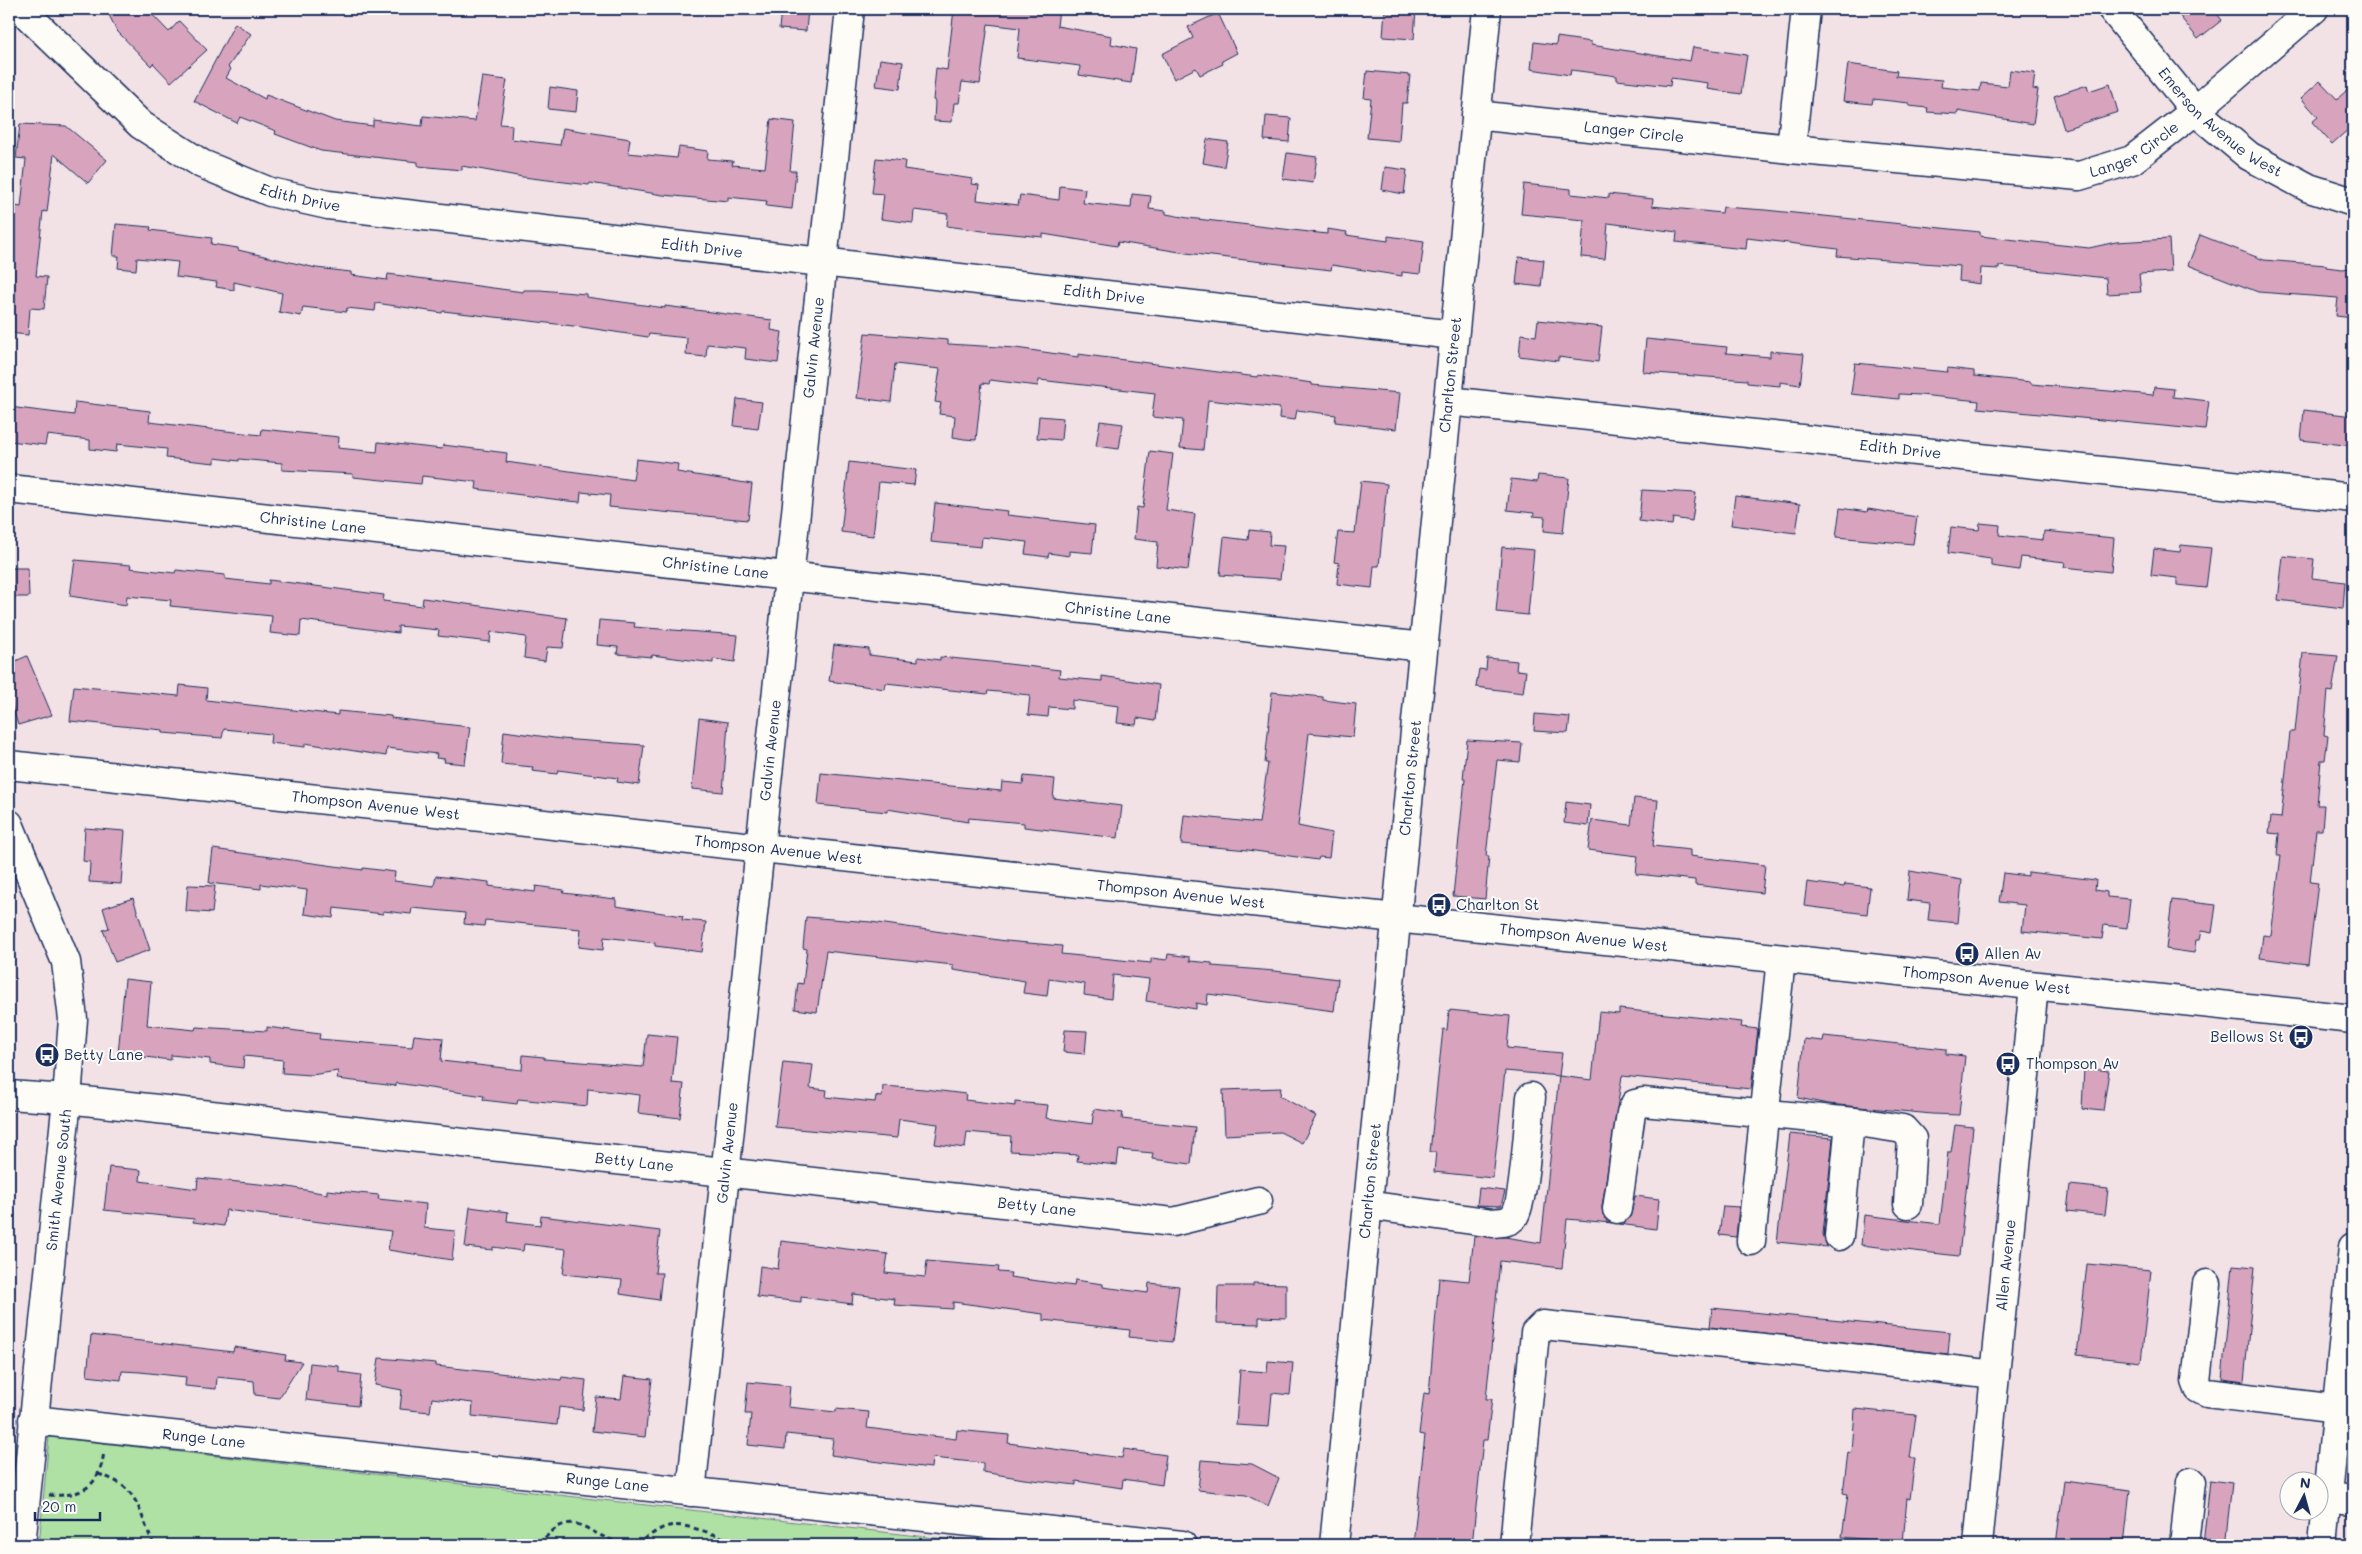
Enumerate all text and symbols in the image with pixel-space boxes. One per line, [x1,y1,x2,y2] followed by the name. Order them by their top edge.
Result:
[2154,63,2286,181] street label: Emerson Avenue West
[1583,116,1685,146] street label: Langer Circle
[2087,116,2182,181] street label: Langer Circle
[257,178,342,215] street label: Edith Drive
[660,233,744,262] street label: Edith Drive
[1062,279,1146,308] street label: Edith Drive
[797,296,828,399] street label: Galvin Avenue
[1434,316,1465,434] street label: Charlton Street
[1859,434,1942,463] street label: Edith Drive
[259,506,368,538] street label: Christine Lane
[661,551,770,583] street label: Christine Lane
[1064,596,1173,628] street label: Christine Lane
[754,698,785,802] street label: Galvin Avenue
[1394,719,1425,837] street label: Charlton Street
[291,785,461,824] street label: Thompson Avenue West
[693,830,864,868] street label: Thompson Avenue West
[1096,874,1266,913] street label: Thompson Avenue West
[1426,892,1452,918] bus stop icon: Charlton St
[1456,894,1539,914] place label: Charlton St
[1498,918,1669,956] street label: Thompson Avenue West
[1954,941,1980,967] bus stop icon: Allen Av
[1984,943,2041,963] place label: Allen Av
[1901,960,2072,998] street label: Thompson Avenue West
[2288,1024,2314,1050] bus stop icon: Bellows St
[2210,1026,2284,1046] place label: Bellows St
[34,1042,60,1068] bus stop icon: Betty Lane
[64,1044,143,1064] place label: Betty Lane
[1995,1051,2021,1077] bus stop icon: Thompson Av
[2026,1053,2119,1073] place label: Thompson Av
[711,1101,742,1205] street label: Galvin Avenue
[41,1108,75,1252] street label: Smith Avenue South
[1354,1122,1385,1240] street label: Charlton Street
[594,1147,675,1175] street label: Betty Lane
[996,1192,1078,1220] street label: Betty Lane
[1990,1218,2020,1312] street label: Allen Avenue
[161,1423,247,1452] street label: Runge Lane
[565,1467,650,1496] street label: Runge Lane
[2280,1472,2330,1522] north arrow
[2299,1473,2312,1493] text: N
[35,1489,100,1521] scale bar
[42,1496,76,1516] text: 20 m

